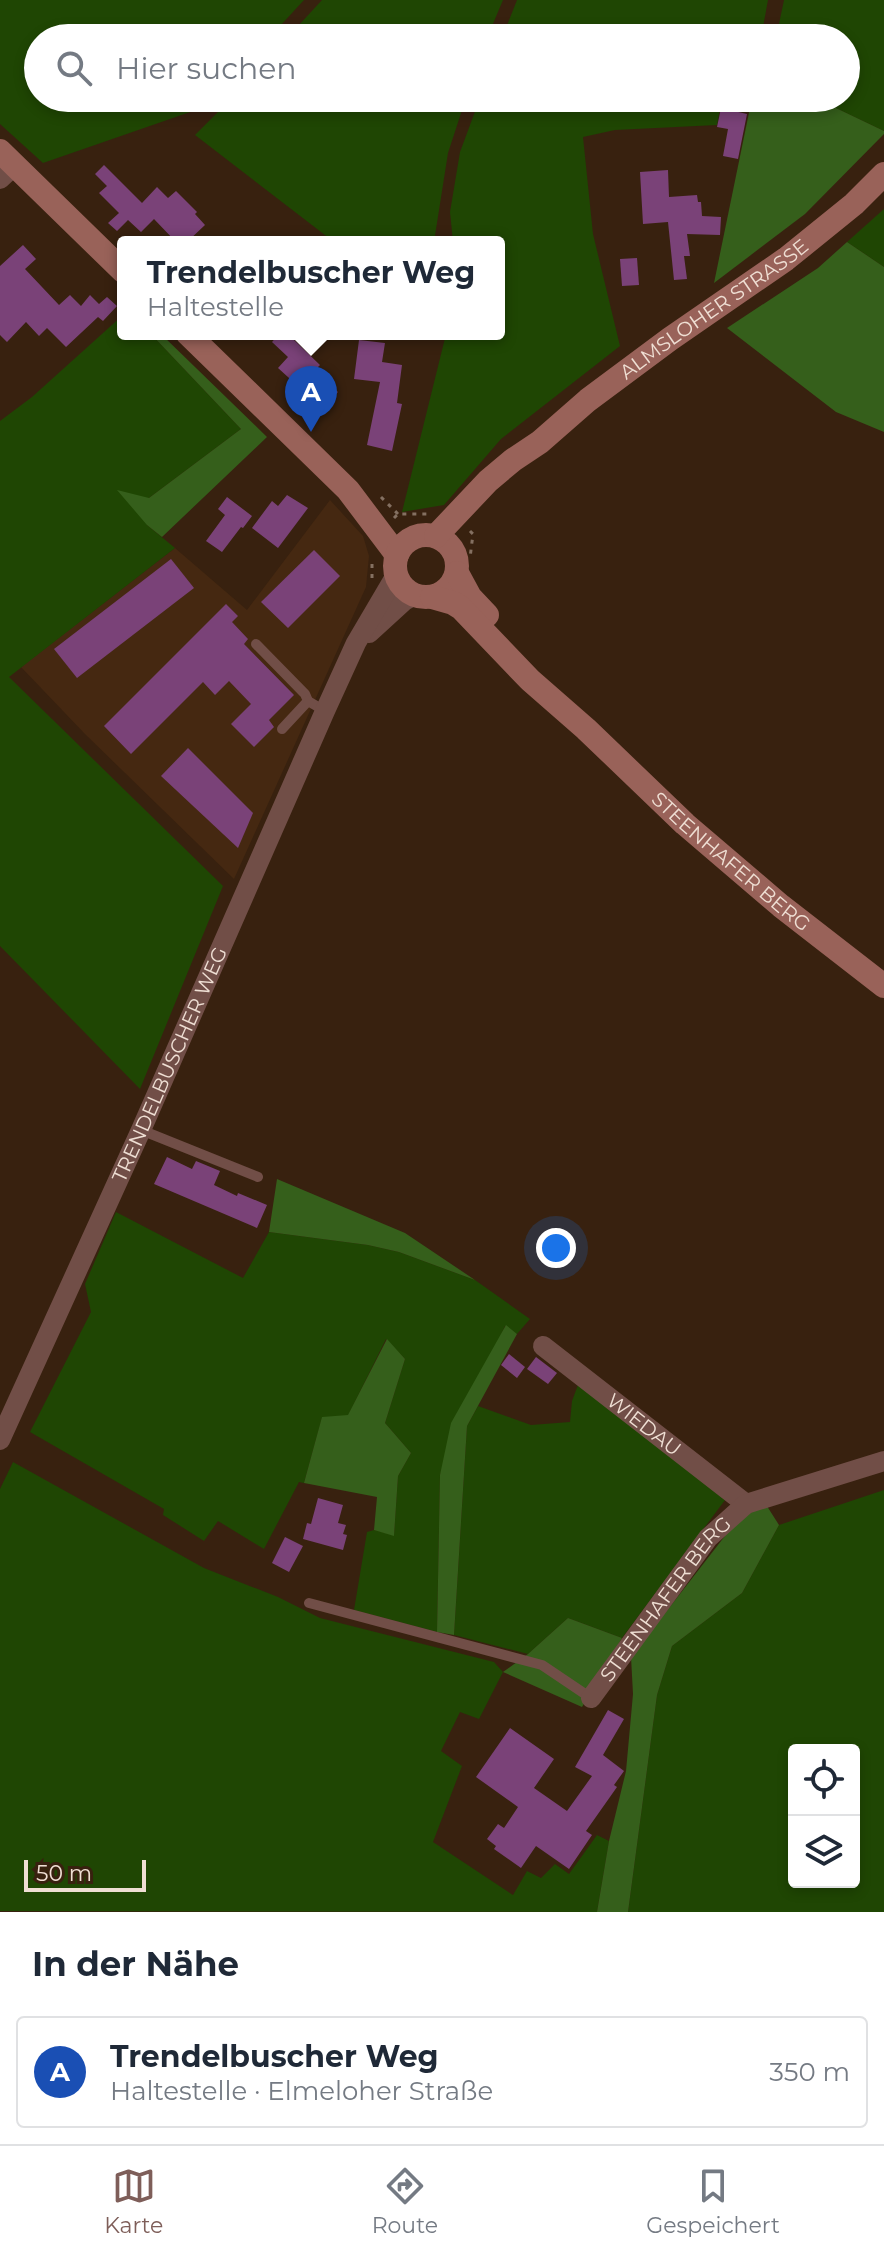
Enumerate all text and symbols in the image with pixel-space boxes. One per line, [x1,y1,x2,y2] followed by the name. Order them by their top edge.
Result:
[24,24,860,112] search box
[52,46,96,90] icon: search
[116,50,297,87] text: Hier suchen
[615,234,813,384] street label: ALMSLOHER STRASSE
[117,236,505,340] popup
[147,254,475,291] text: Trendelbuscher Weg
[147,291,284,323] text: Haltestelle
[285,366,337,432] pin: A
[647,787,815,936] street label: STEENHAFER BERG
[107,943,232,1186] street label: TRENDELBUSCHER WEG
[536,1228,576,1268] your location
[602,1388,686,1461] street label: WIEDAU
[595,1511,736,1686] street label: STEENHAFER BERG
[788,1744,860,1888] map controls
[788,1744,860,1816] button: locate
[788,1816,860,1888] button: layers
[24,1856,146,1892] scale bar
[36,1860,92,1887] text: 50 m
[32,1943,239,1985] text: In der Nähe
[110,2038,439,2075] text: Trendelbuscher Weg
[50,2056,70,2088] text: A
[769,2056,850,2088] text: 350 m
[110,2075,493,2107] text: Haltestelle · Elmeloher Straße
[104,2164,163,2239] tab: Karte
[372,2164,438,2239] tab: Route
[646,2164,780,2239] tab: Gespeichert

